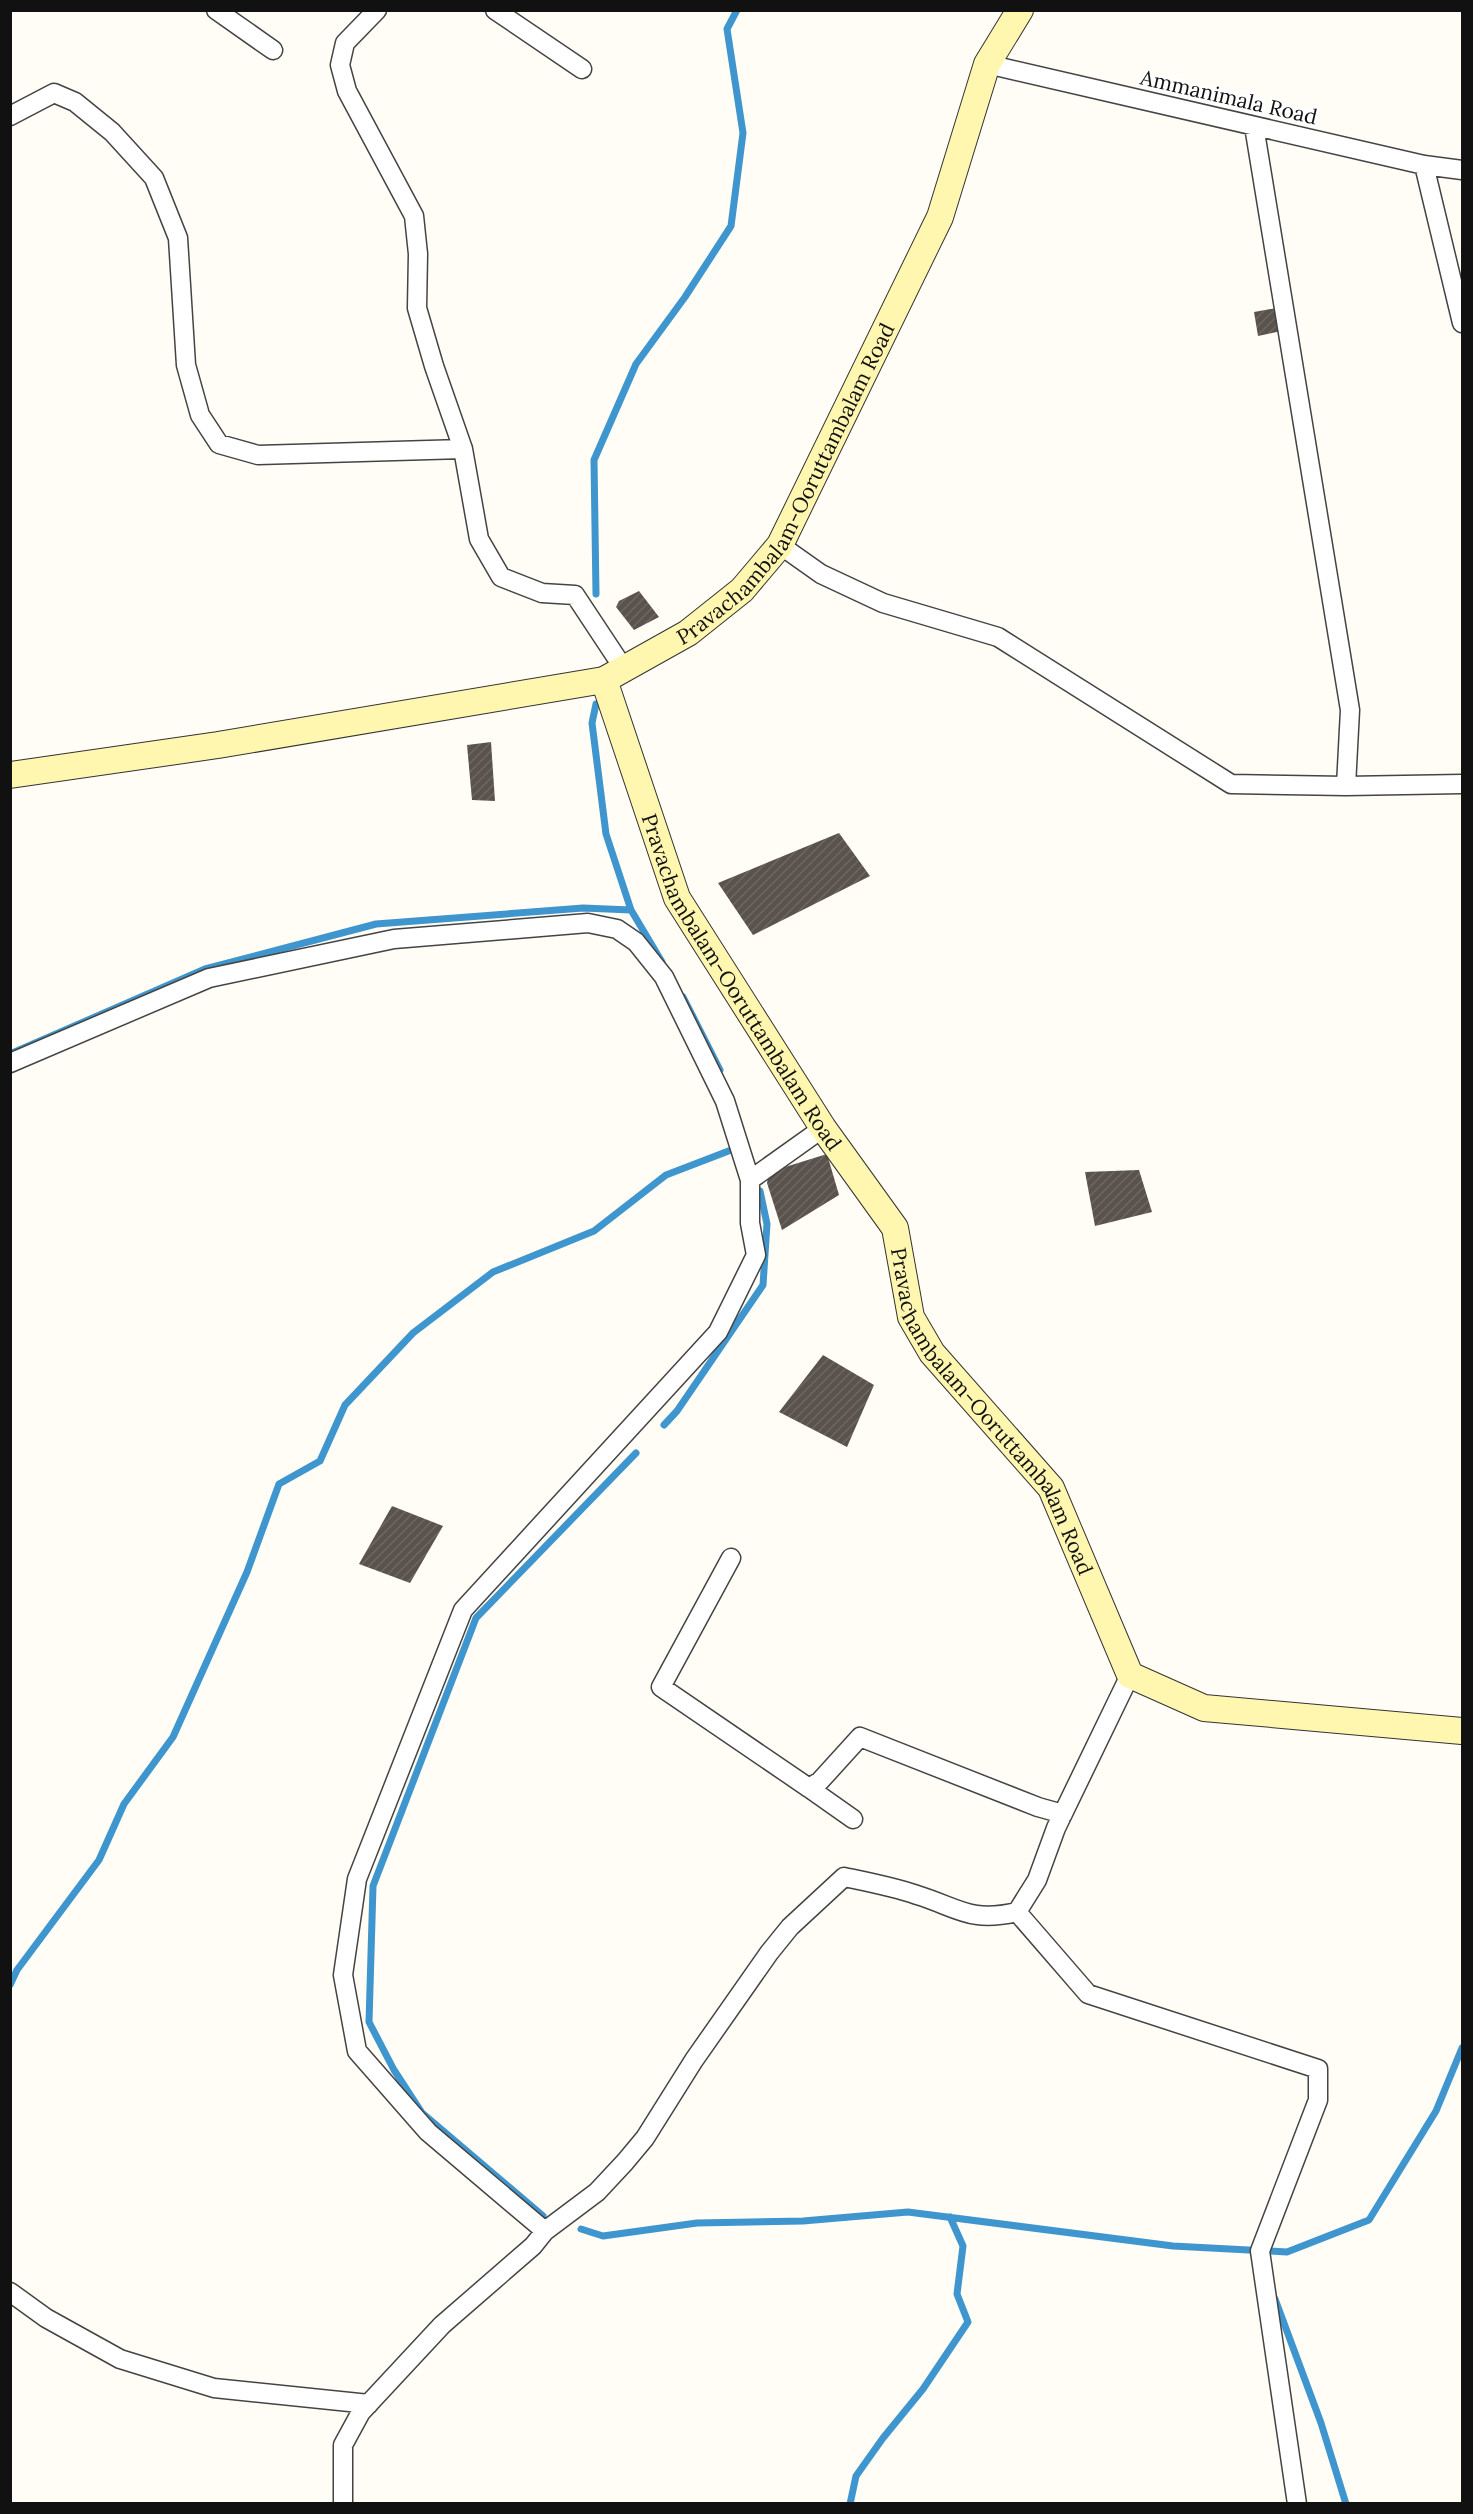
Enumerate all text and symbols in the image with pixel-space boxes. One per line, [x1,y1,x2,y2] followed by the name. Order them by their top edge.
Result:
[1137,63,1320,130] street label: Ammanimala Road
[672,318,900,650] street label: Pravachambalam-Ooruttambalam Road
[636,810,848,1155] street label: Pravachambalam-Ooruttambalam Road
[885,1245,1100,1579] street label: Pravachambalam-Ooruttambalam Road

